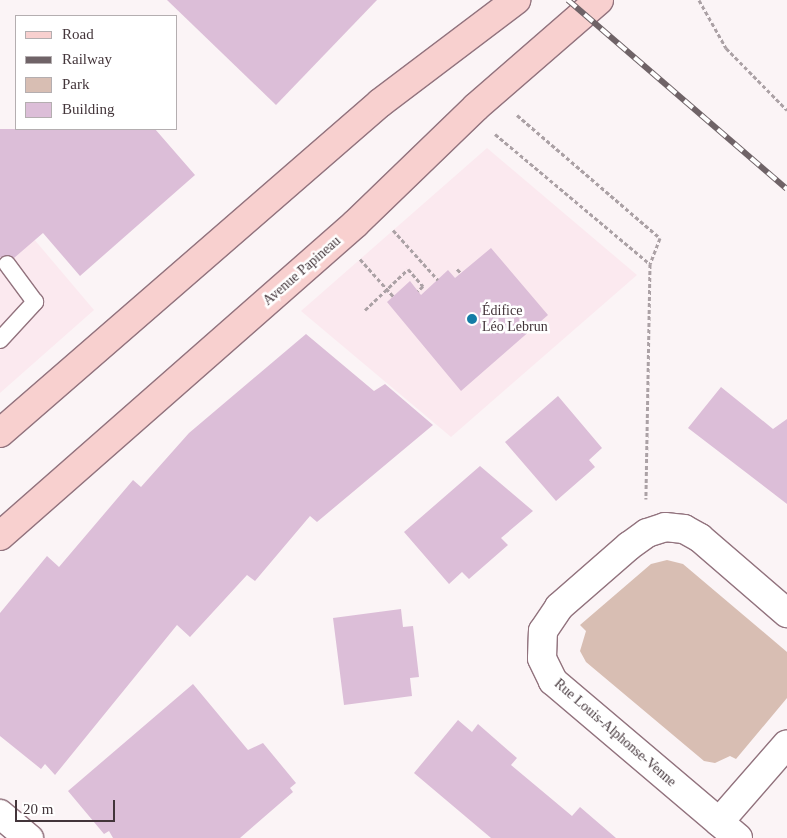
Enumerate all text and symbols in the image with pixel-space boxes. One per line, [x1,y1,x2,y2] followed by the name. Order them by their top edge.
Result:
[15,15,178,130] legend
[62,26,94,42] text: Road
[62,51,112,67] text: Railway
[62,76,90,92] text: Park
[62,101,115,117] text: Building
[260,233,344,309] street label: Avenue Papineau
[482,303,548,336] place label: Édifice Léo Lebrun
[466,313,478,325] marker: Édifice Léo Lebrun
[551,676,679,790] street label: Rue Louis-Alphonse-Venne
[18,790,118,822] scale bar
[23,801,53,817] text: 20 m

